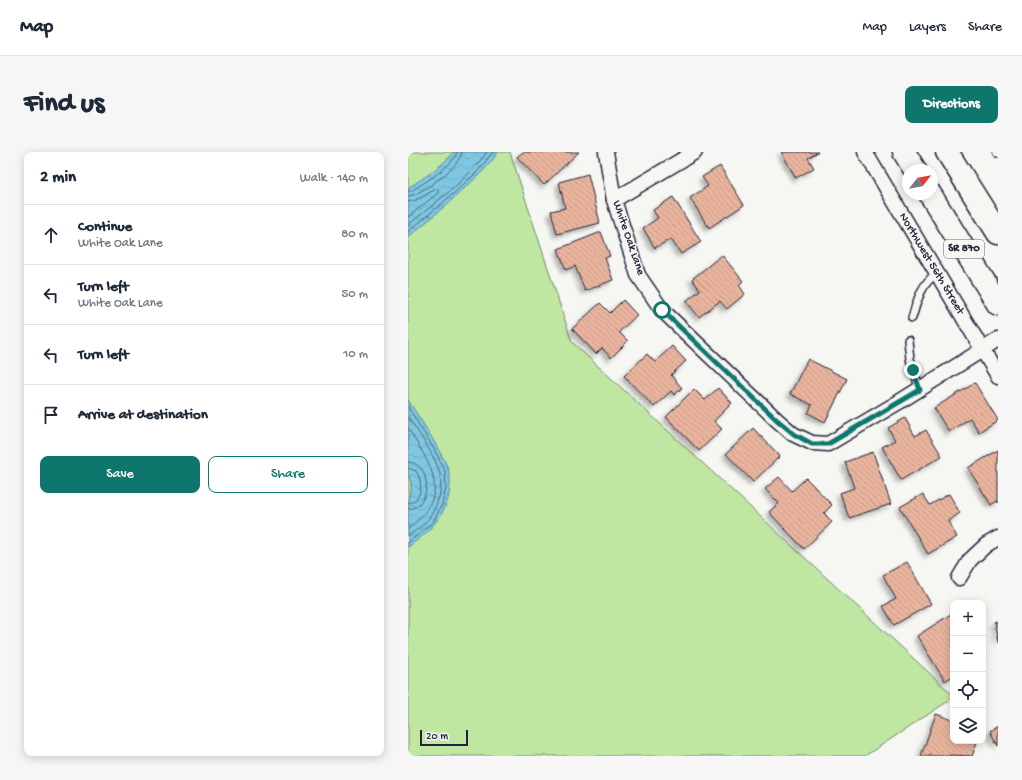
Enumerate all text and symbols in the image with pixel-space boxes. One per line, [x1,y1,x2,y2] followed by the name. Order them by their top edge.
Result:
[20,16,53,39] text: Map
[863,19,887,36] text: Map
[909,19,946,36] text: Layers
[968,19,1002,36] text: Share
[905,86,998,123] button: Directions
[24,88,104,121] text: Find us
[902,164,938,200] north arrow
[40,168,76,188] text: 2 min
[300,171,368,186] text: Walk · 140 m
[609,199,648,278] street label: White Oak Lane
[895,211,967,318] street label: Northwest 56th Street
[78,218,132,236] text: Continue
[40,224,62,246] icon: ahead
[341,227,368,242] text: 80 m
[78,236,163,251] text: White Oak Lane
[944,240,984,258] road number: SR 870
[78,278,129,296] text: Turn left
[40,284,62,306] icon: left
[341,287,368,302] text: 50 m
[78,296,163,311] text: White Oak Lane
[653,301,671,319] route start
[40,344,62,366] icon: left
[78,346,129,364] text: Turn left
[343,347,368,362] text: 10 m
[904,361,922,379] route end
[40,404,62,426] icon: arrive
[78,406,208,424] text: Arrive at destination
[40,456,200,493] button: Save
[208,456,368,493] button: Share
[950,600,986,744] map controls
[950,600,986,636] button: +
[950,636,986,672] button: −
[950,672,986,708] button: locate
[950,708,986,744] button: layers
[420,728,468,747] scale bar
[426,731,448,743] text: 20 m

